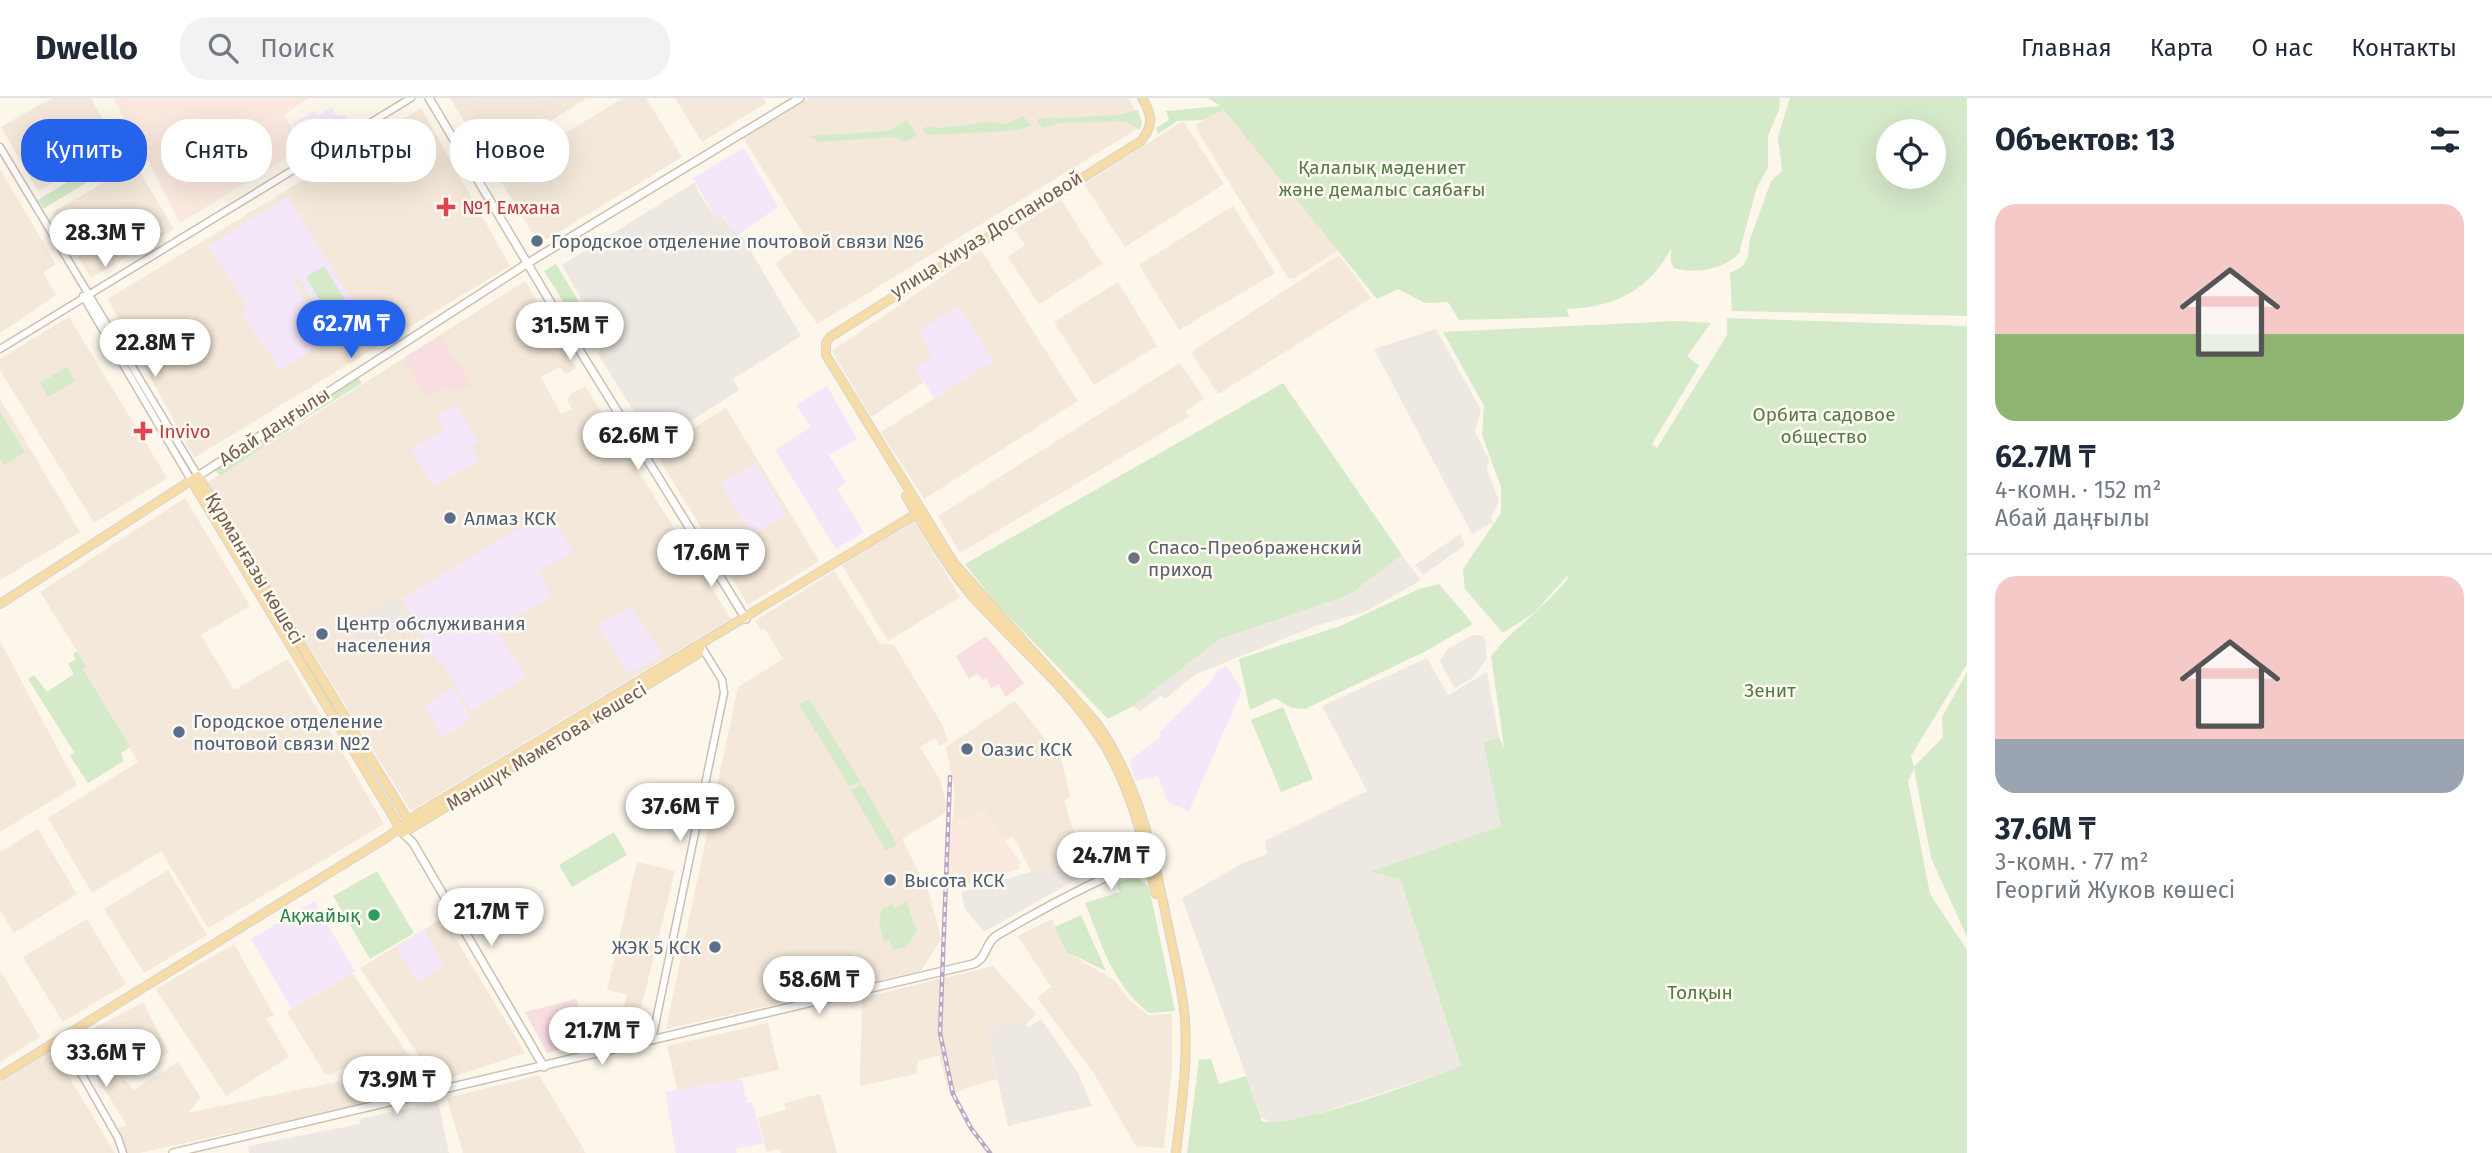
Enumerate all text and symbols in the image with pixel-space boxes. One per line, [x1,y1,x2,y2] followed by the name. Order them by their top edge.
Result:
[180,17,670,80] search box
[35,28,138,68] text: Dwello
[204,29,242,67] icon: search
[260,33,334,64] text: Поиск
[2021,34,2112,62] text: Главная
[2150,34,2213,62] text: Карта
[2251,34,2313,62] text: О нас
[2351,34,2457,62] text: Контакты
[21,119,147,182] chip: Купить
[161,119,272,182] chip: Снять
[286,119,436,182] chip: Фильтры
[450,119,569,182] chip: Новое
[1876,119,1946,189] map controls
[1876,119,1946,189] button: locate
[2426,121,2464,159] icon: filters
[1995,122,2175,158] text: Объектов: 13
[1279,156,1485,201] park label: Қалалық мәдениет және демалыс саябағы
[886,166,1087,303] street label: улица Хиуаз Доспановой
[462,196,560,219] place label: №1 Емхана
[436,197,456,217] marker: №1 Емхана
[40,209,170,269] pin: 28.3M ₸
[65,218,145,246] text: 28.3M ₸
[551,230,924,253] place label: Городское отделение почтовой связи №6
[529,233,545,249] marker: Городское отделение почтовой связи №6
[2167,249,2293,375] icon: home
[286,300,416,360] pin: 62.7M ₸
[505,302,635,362] pin: 31.5M ₸
[313,309,389,337] text: 62.7M ₸
[532,311,608,339] text: 31.5M ₸
[90,320,220,379] pin: 22.8M ₸
[116,328,194,356] text: 22.8M ₸
[214,382,334,471] street label: Абай даңғылы
[1753,403,1896,448] park label: Орбита садовое общество
[573,412,703,472] pin: 62.6M ₸
[159,420,211,443] place label: Invivo
[133,421,153,441] marker: Invivo
[599,421,677,449] text: 62.6M ₸
[1995,439,2095,475] text: 62.7M ₸
[1995,476,2161,504] text: 4-комн. · 152 m²
[200,488,309,648] street label: Құрманғазы көшесі
[1995,504,2150,532] text: Абай даңғылы
[464,507,556,530] place label: Алмаз КСК
[442,510,458,526] marker: Алмаз КСК
[646,530,776,589] pin: 17.6M ₸
[1148,536,1362,581] place label: Спасо-Преображенский приход
[673,538,749,566] text: 17.6M ₸
[1126,550,1142,566] marker: Спасо-Преображенский приход
[336,612,526,657] place label: Центр обслуживания наcеления
[2167,621,2293,747] icon: home
[314,626,330,642] marker: Центр обслуживания наcеления
[442,677,651,815] street label: Мәншүк Мәметова көшесі
[1744,679,1796,702] park label: Зенит
[193,710,383,755] place label: Городское отделение почтовой связи №2
[171,724,187,740] marker: Городское отделение почтовой связи №2
[981,738,1072,761] place label: Оазис КСК
[959,741,975,757] marker: Оазис КСК
[615,784,745,843] pin: 37.6M ₸
[642,792,718,820] text: 37.6M ₸
[1995,811,2095,847] text: 37.6M ₸
[1046,832,1176,892] pin: 24.7M ₸
[1073,841,1149,869] text: 24.7M ₸
[1995,848,2149,876] text: 3-комн. · 77 m²
[904,869,1005,892] place label: Высота КСК
[882,872,898,888] marker: Высота КСК
[1995,876,2235,904] text: Георгий Жуков көшесі
[426,888,556,948] pin: 21.7M ₸
[454,897,528,925] text: 21.7M ₸
[280,904,360,927] place label: Ақжайық
[366,907,382,923] marker: Ақжайық
[612,936,701,959] place label: ЖЭК 5 КСК
[707,939,723,955] marker: ЖЭК 5 КСК
[754,956,884,1016] pin: 58.6M ₸
[779,965,859,993] text: 58.6M ₸
[1667,981,1733,1004] park label: Толқын
[537,1007,667,1067] pin: 21.7M ₸
[565,1016,639,1044] text: 21.7M ₸
[41,1030,171,1089] pin: 33.6M ₸
[67,1038,145,1066] text: 33.6M ₸
[332,1056,462,1116] pin: 73.9M ₸
[359,1065,435,1093] text: 73.9M ₸

